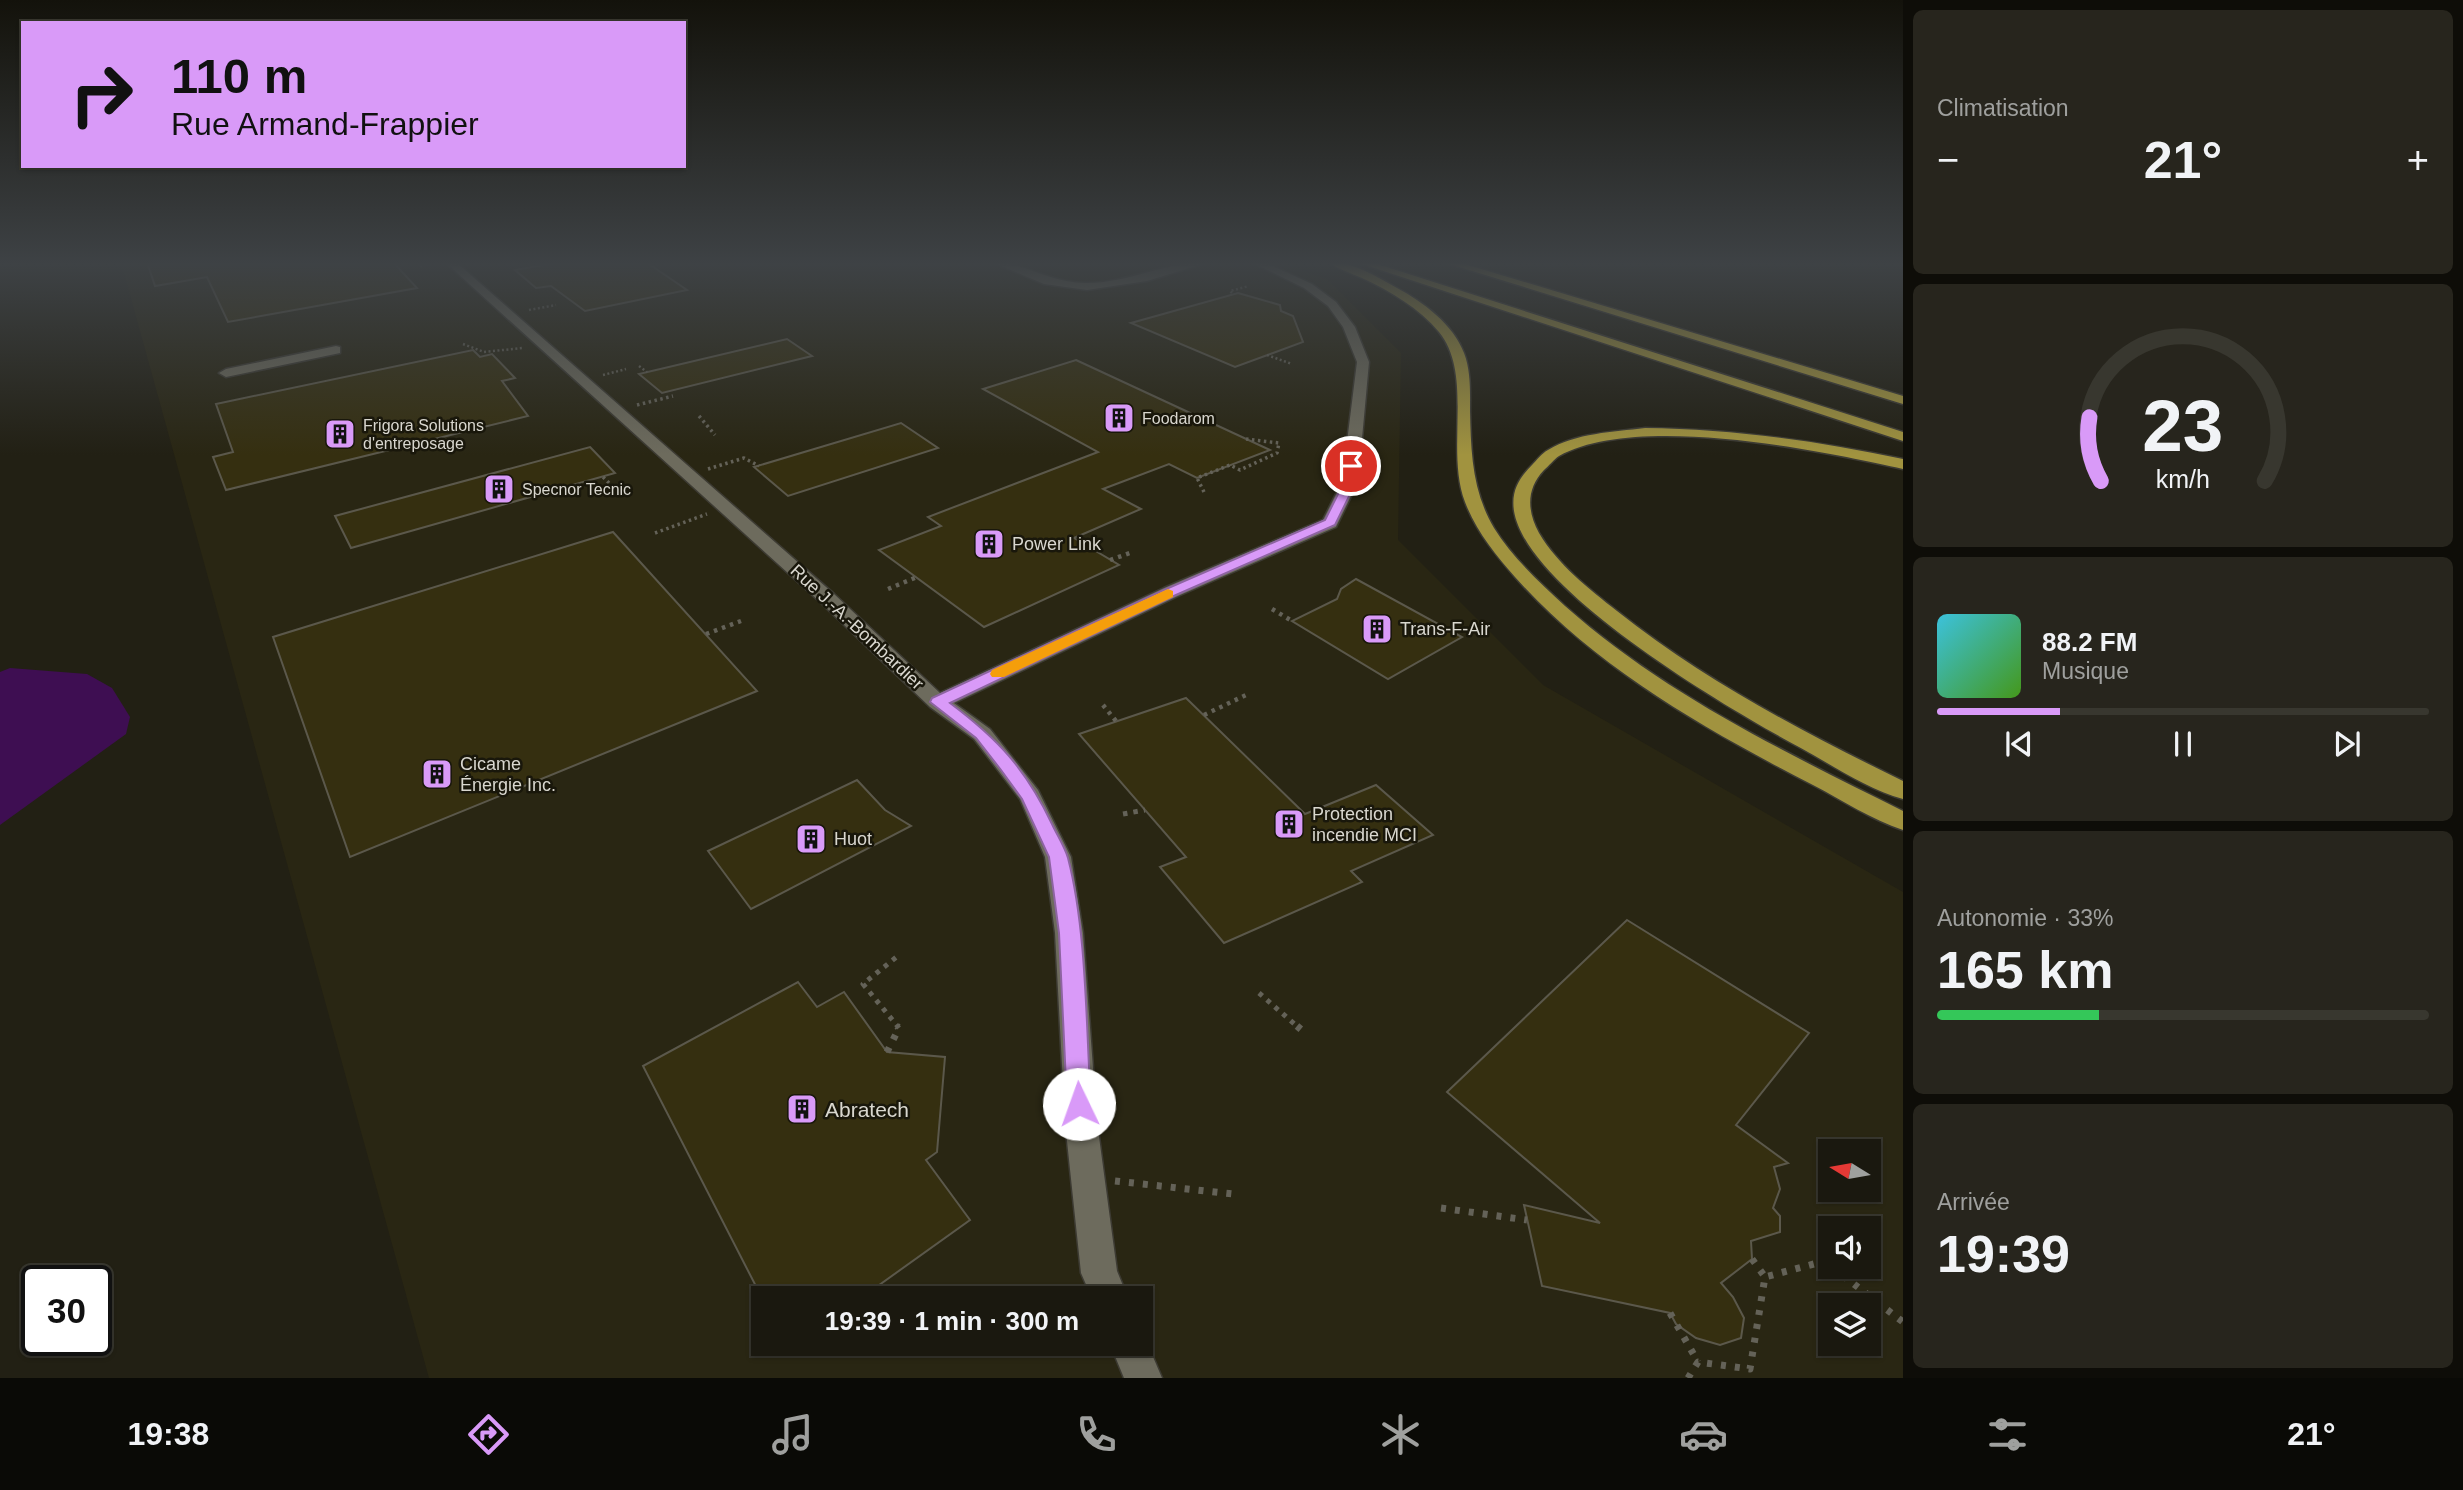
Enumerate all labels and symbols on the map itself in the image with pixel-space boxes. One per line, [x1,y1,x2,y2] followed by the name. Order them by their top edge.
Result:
[1102,401,1136,435] building icon: Foodarom
[1142,410,1215,427] place label: Foodarom
[323,417,357,451] building icon: Frigora Solutions d'entreposage
[363,417,484,452] place label: Frigora Solutions d'entreposage
[1321,436,1381,496] pin
[482,472,516,506] building icon: Specnor Tecnic
[522,481,631,498] place label: Specnor Tecnic
[972,527,1006,561] building icon: Power Link
[1012,534,1102,554] place label: Power Link
[787,560,927,694] street label: Rue J.-A.-Bombardier
[1360,612,1394,646] building icon: Trans-F-Air
[1400,619,1490,639] place label: Trans-F-Air
[460,754,556,795] place label: Cicame Énergie Inc.
[420,757,454,791] building icon: Cicame Énergie Inc.
[1312,804,1417,845] place label: Protection incendie MCI
[1272,807,1306,841] building icon: Protection incendie MCI
[794,822,828,856] building icon: Huot
[834,829,872,849] place label: Huot
[1042,1067,1116,1141] position arrow
[785,1092,819,1126] building icon: Abratech
[825,1098,909,1121] place label: Abratech
[1818,1139,1881,1202] north arrow
[21,1265,112,1356] speed limit sign: 30

